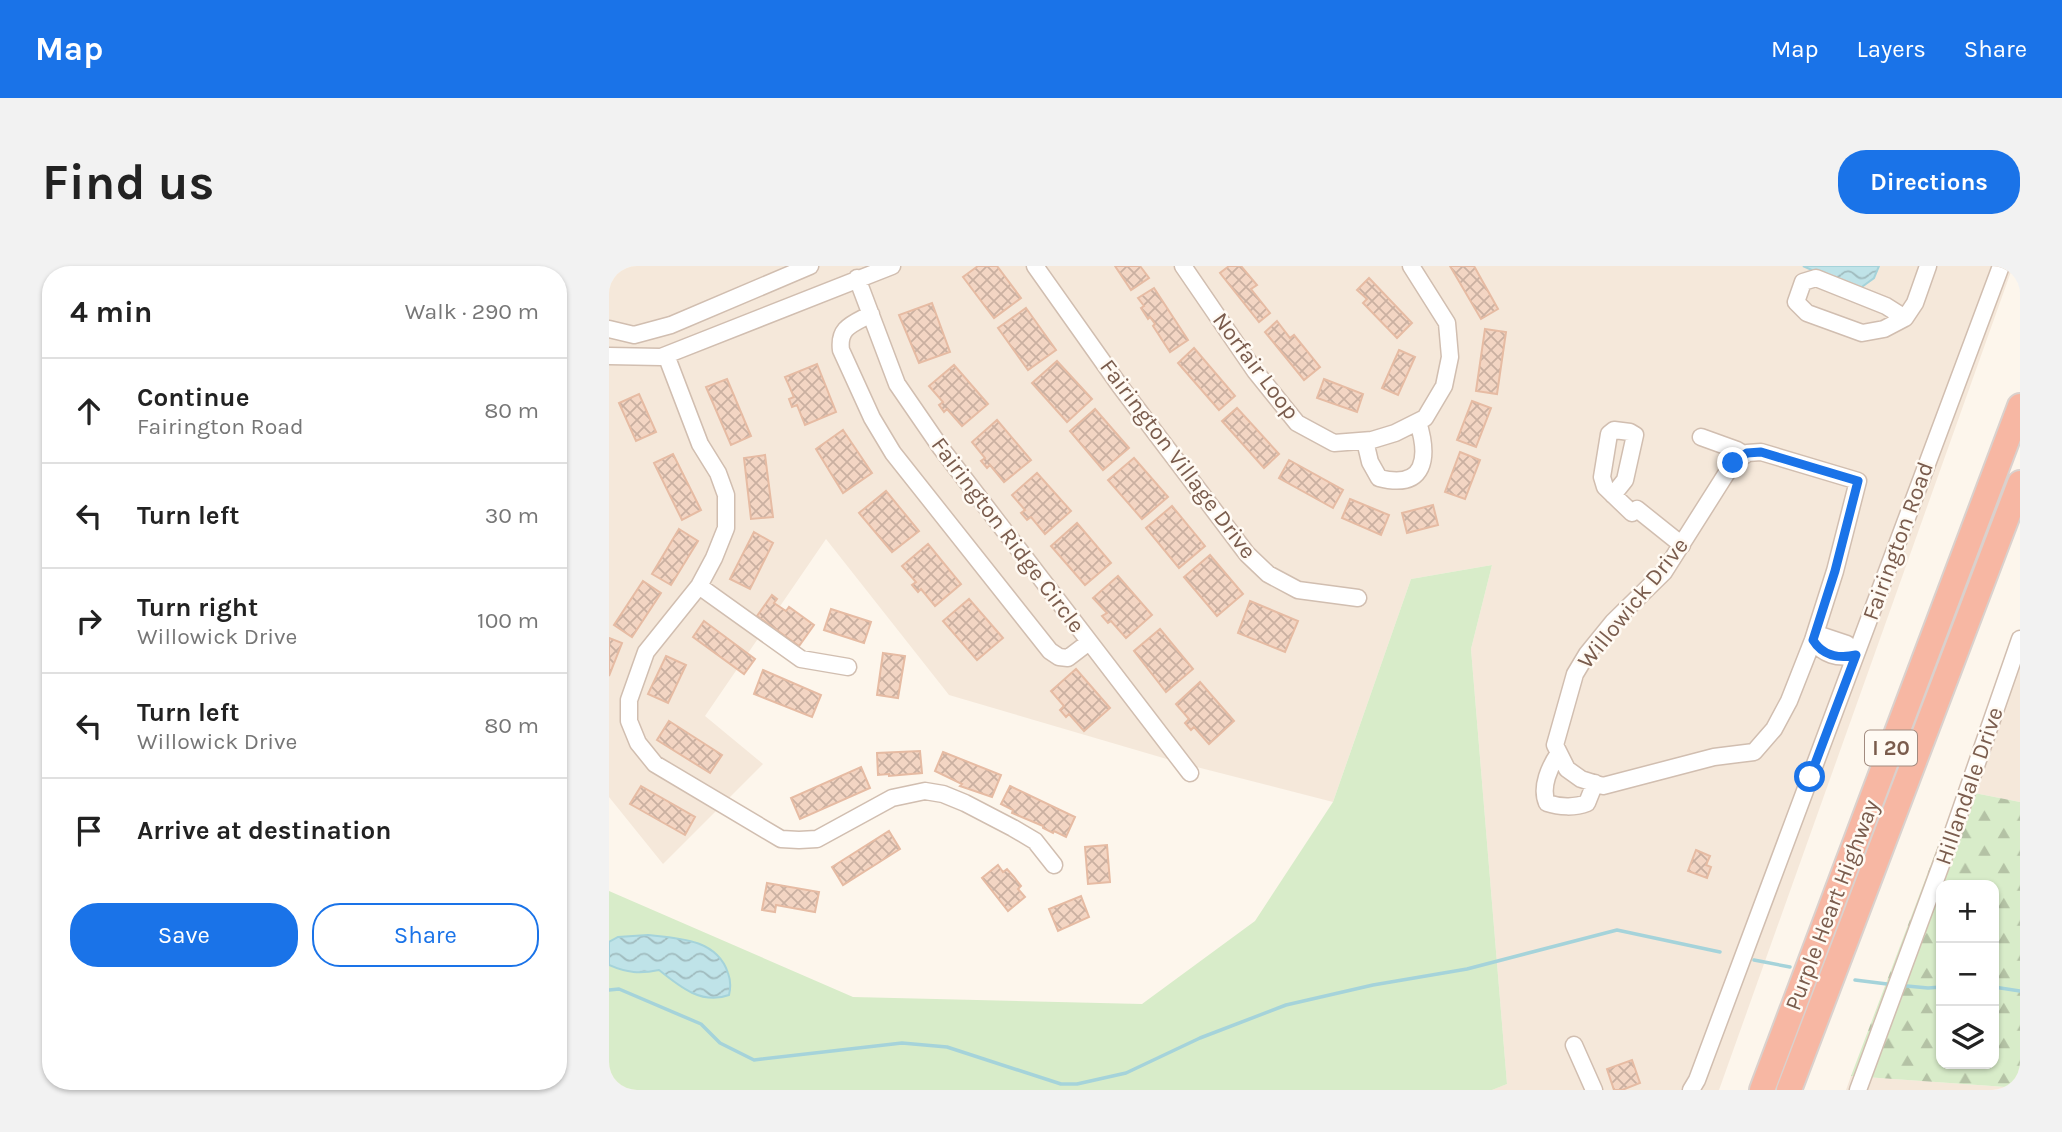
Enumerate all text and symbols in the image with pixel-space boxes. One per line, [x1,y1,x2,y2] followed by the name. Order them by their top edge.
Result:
[35,30,103,68] text: Map
[1771,35,1819,63] text: Map
[1857,35,1926,63] text: Layers
[1964,35,2027,63] text: Share
[1838,150,2020,214] button: Directions
[42,154,214,211] text: Find us
[70,294,152,330] text: 4 min
[405,298,539,325] text: Walk · 290 m
[1207,307,1305,425] street label: Norfair Loop
[1094,354,1262,564] street label: Fairington Village Drive
[137,382,249,413] text: Continue
[70,392,108,430] icon: ahead
[484,397,539,424] text: 80 m
[137,413,304,440] text: Fairington Road
[926,432,1090,638] street label: Fairington Ridge Circle
[1717,447,1748,478] route end
[1857,458,1939,624] street label: Fairington Road
[70,497,108,535] icon: left
[137,500,239,531] text: Turn left
[485,502,539,529] text: 30 m
[1572,532,1694,674] street label: Willowick Drive
[137,592,258,623] text: Turn right
[70,602,108,640] icon: right
[477,607,539,634] text: 100 m
[137,623,297,650] text: Willowick Drive
[137,697,239,728] text: Turn left
[1929,703,2009,869] street label: Hillandale Drive
[70,707,108,745] icon: left
[484,712,539,739] text: 80 m
[137,728,297,755] text: Willowick Drive
[1865,730,1917,766] road number: I 20
[1794,761,1825,792] route start
[1779,796,1885,1014] street label: Purple Heart Highway
[70,812,108,850] icon: arrive
[137,815,391,846] text: Arrive at destination
[1936,880,1999,1069] map controls
[1936,880,1999,943] button: +
[70,903,298,967] button: Save
[312,903,539,967] button: Share
[1936,943,1999,1006] button: −
[1936,1006,1999,1069] button: layers

